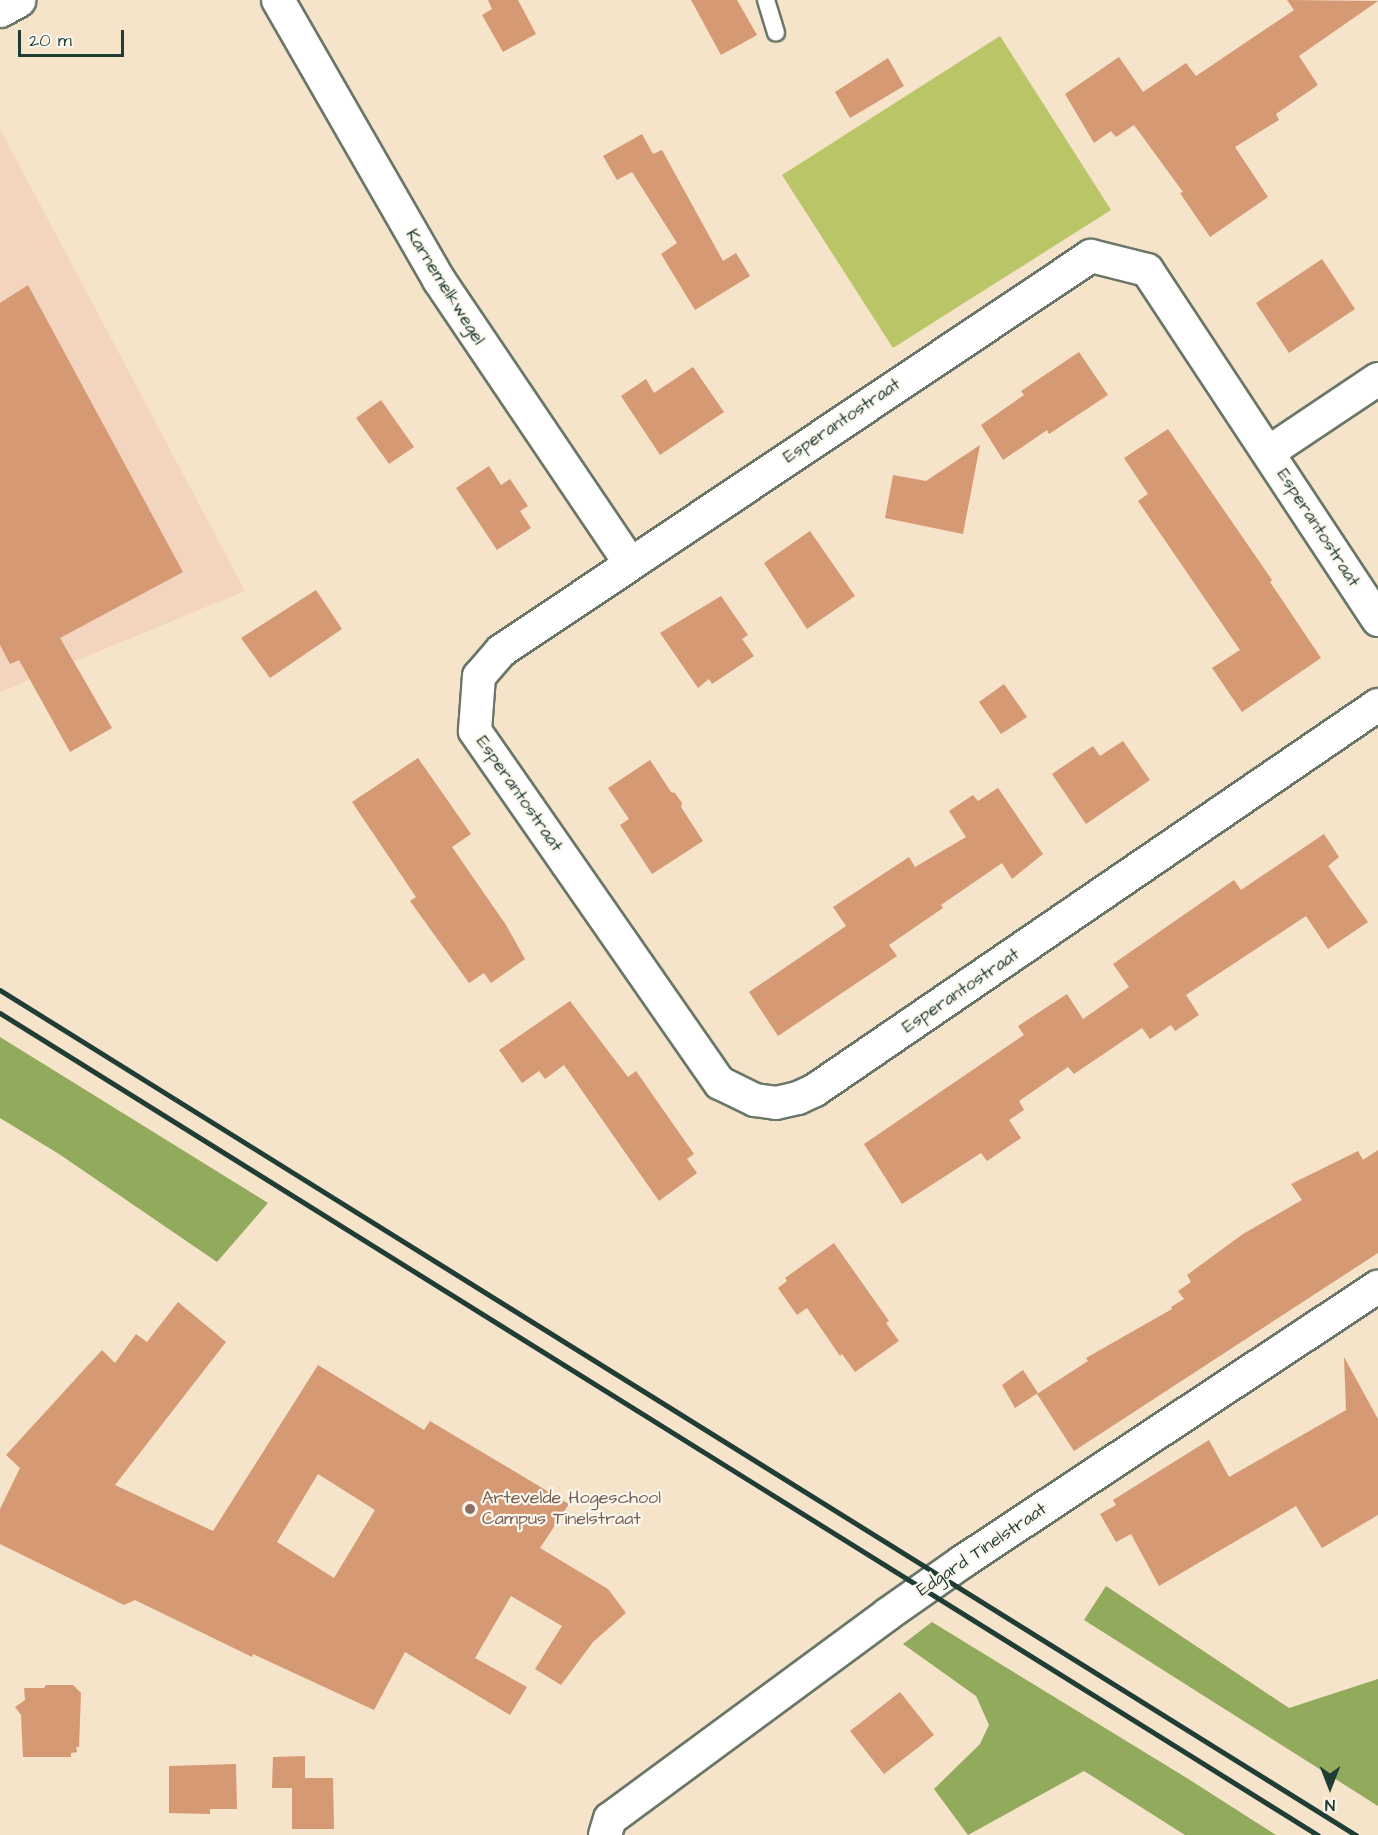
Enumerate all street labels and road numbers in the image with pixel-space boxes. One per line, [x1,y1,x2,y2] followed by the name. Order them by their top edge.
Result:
[401,225,489,349] street label: Karnemelkwegel
[779,374,905,468] street label: Esperantostraat
[1272,465,1364,591] street label: Esperantostraat
[471,732,567,856] street label: Esperantostraat
[898,944,1024,1038] street label: Esperantostraat
[913,1499,1051,1601] street label: Edgard Tinelstraat

